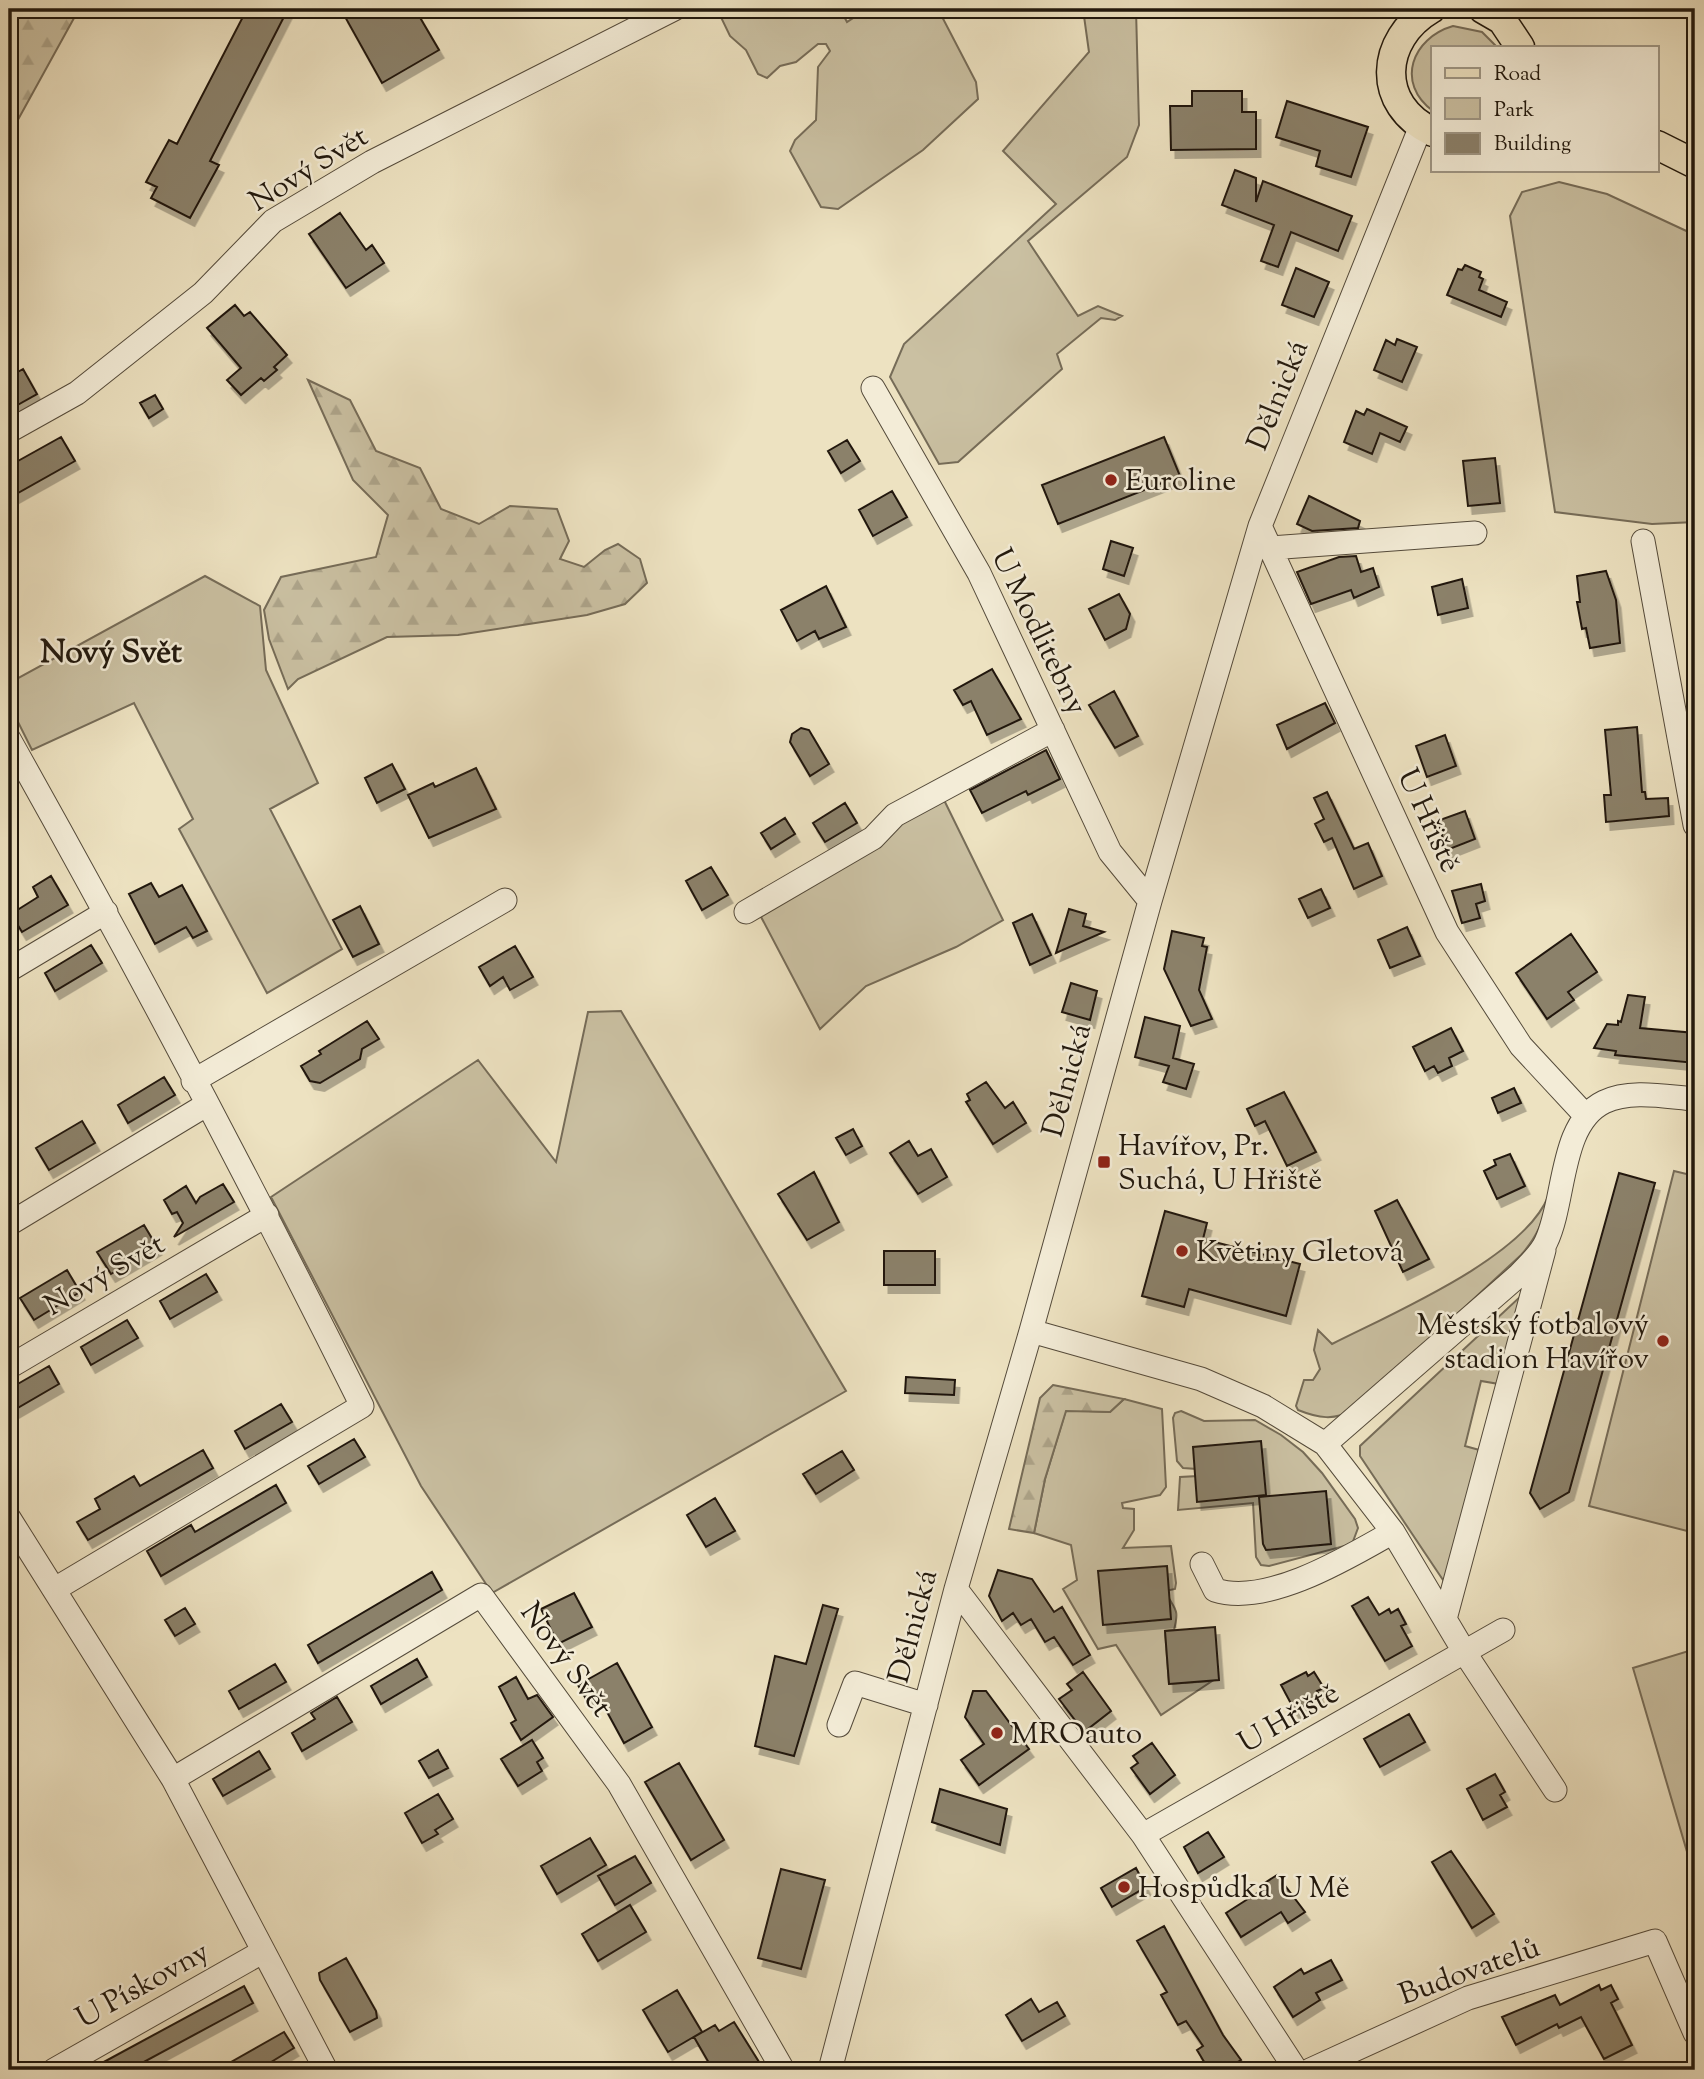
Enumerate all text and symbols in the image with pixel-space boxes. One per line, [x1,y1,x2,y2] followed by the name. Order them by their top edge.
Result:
[1431,46,1658,172] legend
[1494,60,1541,90] text: Road
[1494,96,1535,126] text: Park
[242,117,377,224] street label: Nový Svět
[1494,130,1571,160] text: Building
[1238,334,1321,458] street label: Dělnická
[1125,461,1236,504] place label: Euroline
[1103,472,1119,488] marker: Euroline
[979,542,1097,723] street label: U Modlitebny
[40,631,182,677] district label: Nový Svět
[1385,762,1471,880] street label: U Hřiště
[1033,1019,1104,1142] street label: Dělnická
[1118,1126,1322,1203] place label: Havířov, Pr. Suchá, U Hřiště
[1096,1154,1112,1170] marker: Havířov, Pr. Suchá, U Hřiště
[37,1224,174,1328] street label: Nový Svět
[1196,1232,1404,1275] place label: Květiny Gletová
[1174,1243,1190,1259] marker: Květiny Gletová
[1417,1305,1649,1382] place label: Městský fotbalový stadion Havířov
[1655,1333,1671,1349] marker: Městský fotbalový stadion Havířov
[879,1565,950,1688] street label: Dělnická
[509,1594,621,1727] street label: Nový Svět
[1231,1673,1348,1765] street label: U Hřiště
[1011,1714,1142,1757] place label: MROauto
[989,1725,1005,1741] marker: MROauto
[1138,1868,1350,1911] place label: Hospůdka U Mě
[1116,1879,1132,1895] marker: Hospůdka U Mě
[1393,1927,1546,2018] street label: Budovatelů
[69,1932,218,2040] street label: U Pískovny

